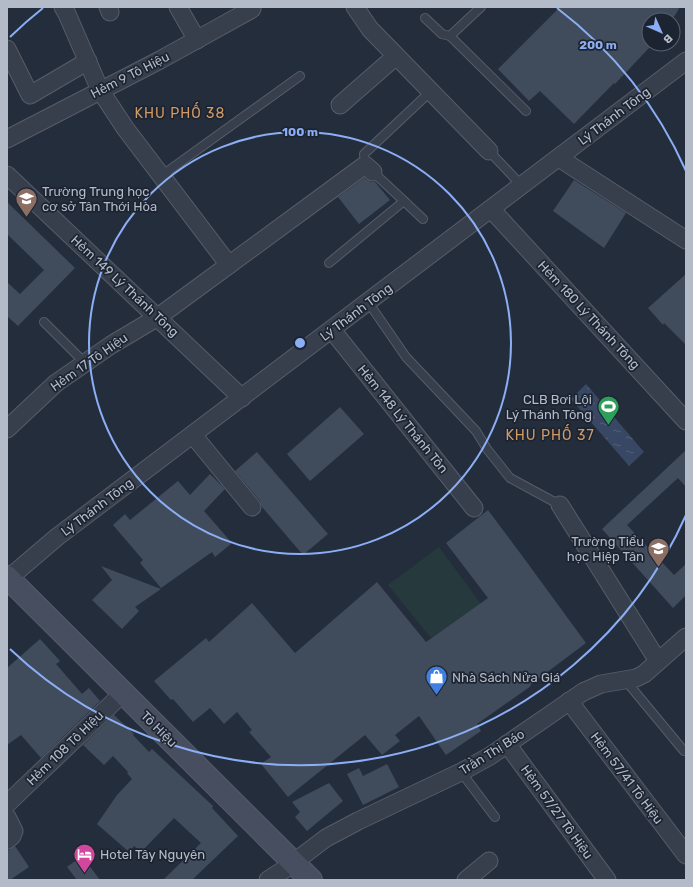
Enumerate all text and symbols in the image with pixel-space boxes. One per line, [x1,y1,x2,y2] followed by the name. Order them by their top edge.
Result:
[641,12,681,52] north arrow
[660,31,675,46] text: B
[579,38,617,52] text: 200 m
[88,49,172,101] street label: Hẻm 9 Tô Hiệu
[575,84,654,149] street label: Lý Thánh Tông
[135,102,225,122] district label: KHU PHỐ 38
[282,125,318,139] text: 100 m
[42,184,157,214] place label: Trường Trung học cơ sở Tân Thới Hòa
[14,185,40,218] school or university icon: Trường Trung học cơ sở Tân Thới Hòa
[67,232,182,341] street label: Hẻm 149 Lý Thánh Tông
[534,258,643,373] street label: Hẻm 180 Lý Thánh Tông
[317,280,396,345] street label: Lý Thánh Tông
[48,330,130,394] street label: Hẻm 17 Tô Hiệu
[293,336,307,350] centre of rings
[355,362,451,476] street label: Hẻm 148 Lý Thánh Tôn
[506,392,592,423] place label: CLB Bơi Lội Lý Thánh Tông
[595,393,621,426] sports icon: CLB Bơi Lội Lý Thánh Tông
[505,424,595,444] district label: KHU PHỐ 37
[58,475,137,540] street label: Lý Thánh Tông
[567,534,644,564] place label: Trường Tiểu học Hiệp Tân
[646,535,672,568] school or university icon: Trường Tiểu học Hiệp Tân
[423,664,449,697] shop icon: Nhà Sách Nửa Giá
[452,670,560,685] place label: Nhà Sách Nửa Giá
[24,708,106,788] street label: Hẻm 108 Tô Hiệu
[138,708,180,750] street label: Tô Hiệu
[456,725,527,778] street label: Trần Thị Báo
[588,729,666,827] street label: Hẻm 57/41 Tô Hiệu
[518,762,596,862] street label: Hẻm 57/27 Tô Hiệu
[71,841,97,874] hotel icon: Hotel Tây Nguyên
[100,847,205,863] place label: Hotel Tây Nguyên

